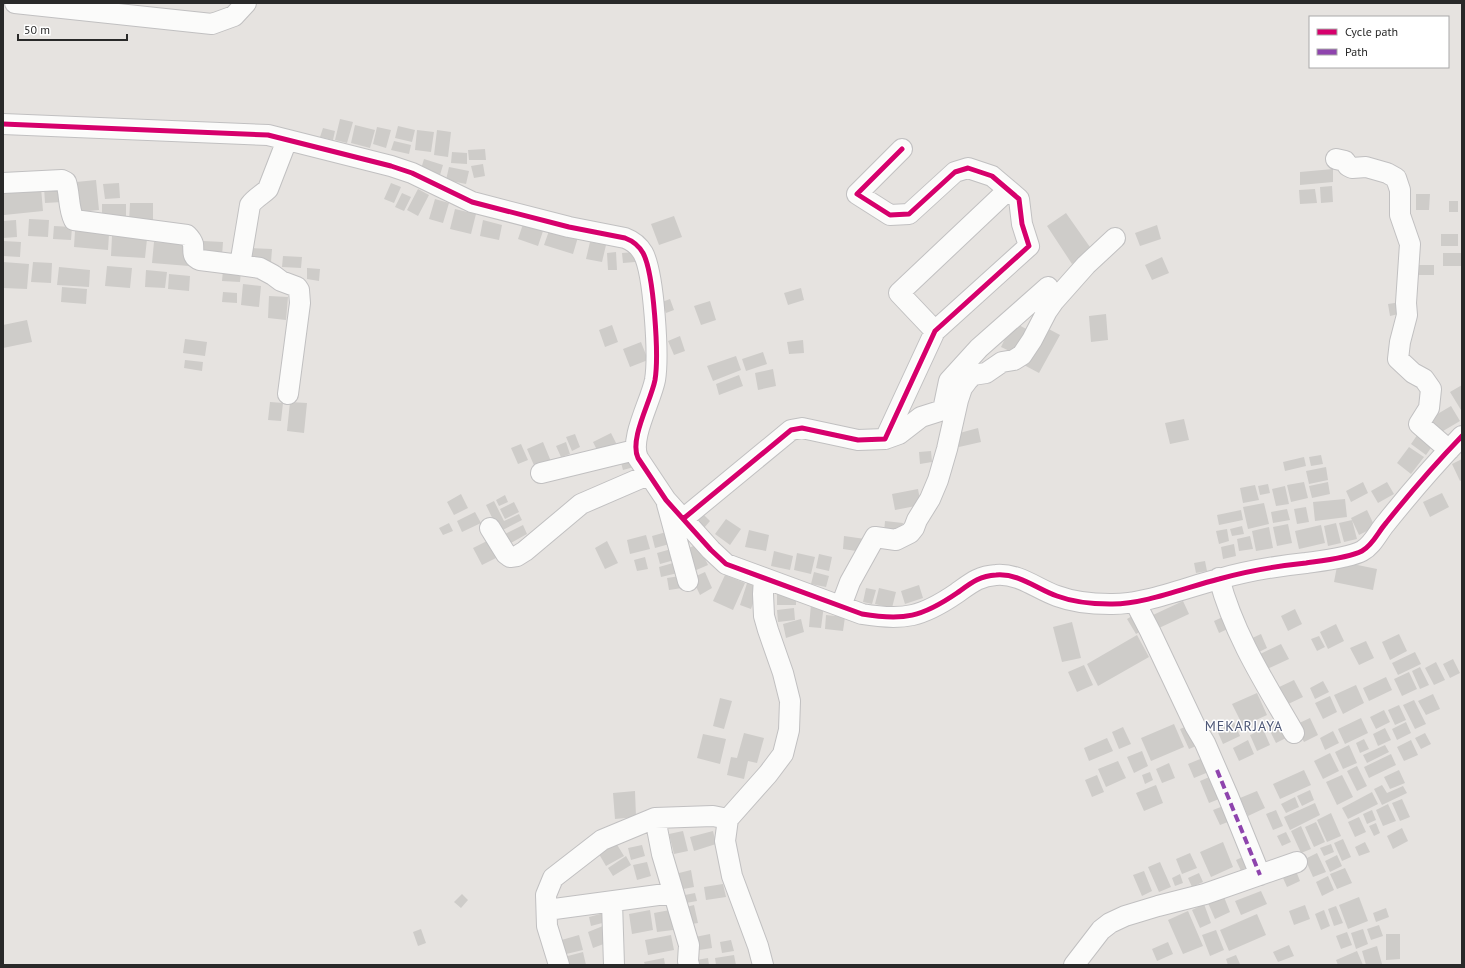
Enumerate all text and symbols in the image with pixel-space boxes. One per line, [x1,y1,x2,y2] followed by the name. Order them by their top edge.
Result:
[18,16,127,42] scale bar
[1309,16,1449,68] legend
[24,22,50,37] text: 50 m
[1345,24,1398,39] text: Cycle path
[1345,44,1368,59] text: Path
[1205,717,1283,735] district label: MEKARJAYA

